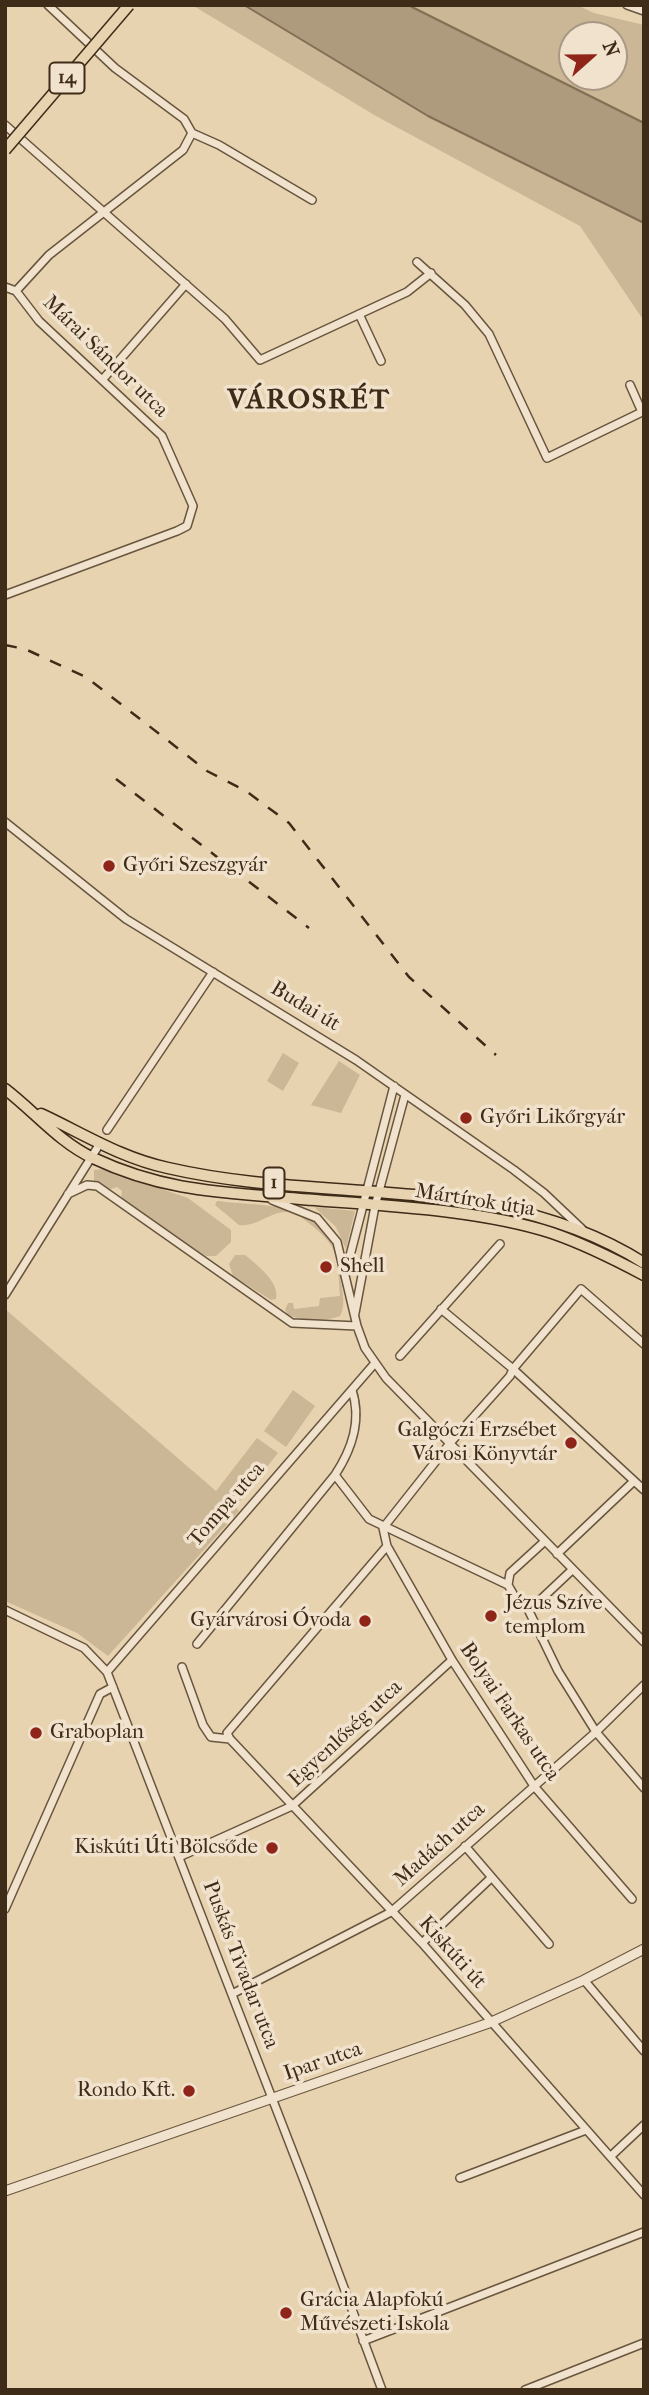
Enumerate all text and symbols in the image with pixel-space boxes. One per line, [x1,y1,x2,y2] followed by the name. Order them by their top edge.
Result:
[558,21,628,91] north arrow
[598,39,624,60] text: N
[50,62,84,94] road number: 14
[37,291,173,423] street label: Márai Sándor utca
[228,384,390,418] district label: VÁROSRÉT
[123,853,267,879] place label: Győri Szeszgyár
[101,858,117,874] marker: Győri Szeszgyár
[266,976,344,1038] street label: Budai út
[480,1105,625,1131] place label: Győri Likőrgyár
[458,1110,474,1126] marker: Győri Likőrgyár
[264,1168,284,1198] road number: 1
[413,1179,537,1223] street label: Mártírok útja
[340,1254,384,1280] place label: Shell
[318,1259,334,1275] marker: Shell
[398,1418,557,1468] place label: Galgóczi Erzsébet Városi Könyvtár
[563,1435,579,1451] marker: Galgóczi Erzsébet Városi Könyvtár
[183,1457,271,1553] street label: Tompa utca
[505,1591,603,1641] place label: Jézus Szíve templom
[190,1608,351,1634] place label: Gyárvárosi Óvoda
[483,1608,499,1624] marker: Jézus Szíve templom
[357,1613,373,1629] marker: Gyárvárosi Óvoda
[453,1638,565,1786] street label: Bolyai Farkas utca
[284,1675,408,1793] street label: Egyenlőség utca
[50,1720,144,1746] place label: Graboplan
[28,1725,44,1741] marker: Graboplan
[389,1798,491,1892] street label: Madách utca
[74,1835,258,1861] place label: Kiskúti Úti Bölcsőde
[264,1840,280,1856] marker: Kiskúti Úti Bölcsőde
[196,1878,284,2052] street label: Puskás Tivadar utca
[413,1911,491,1995] street label: Kiskúti út
[281,2037,365,2087] street label: Ipar utca
[77,2078,175,2104] place label: Rondo Kft.
[181,2083,197,2099] marker: Rondo Kft.
[300,2288,449,2338] place label: Grácia Alapfokú Művészeti Iskola
[278,2305,294,2321] marker: Grácia Alapfokú Művészeti Iskola

